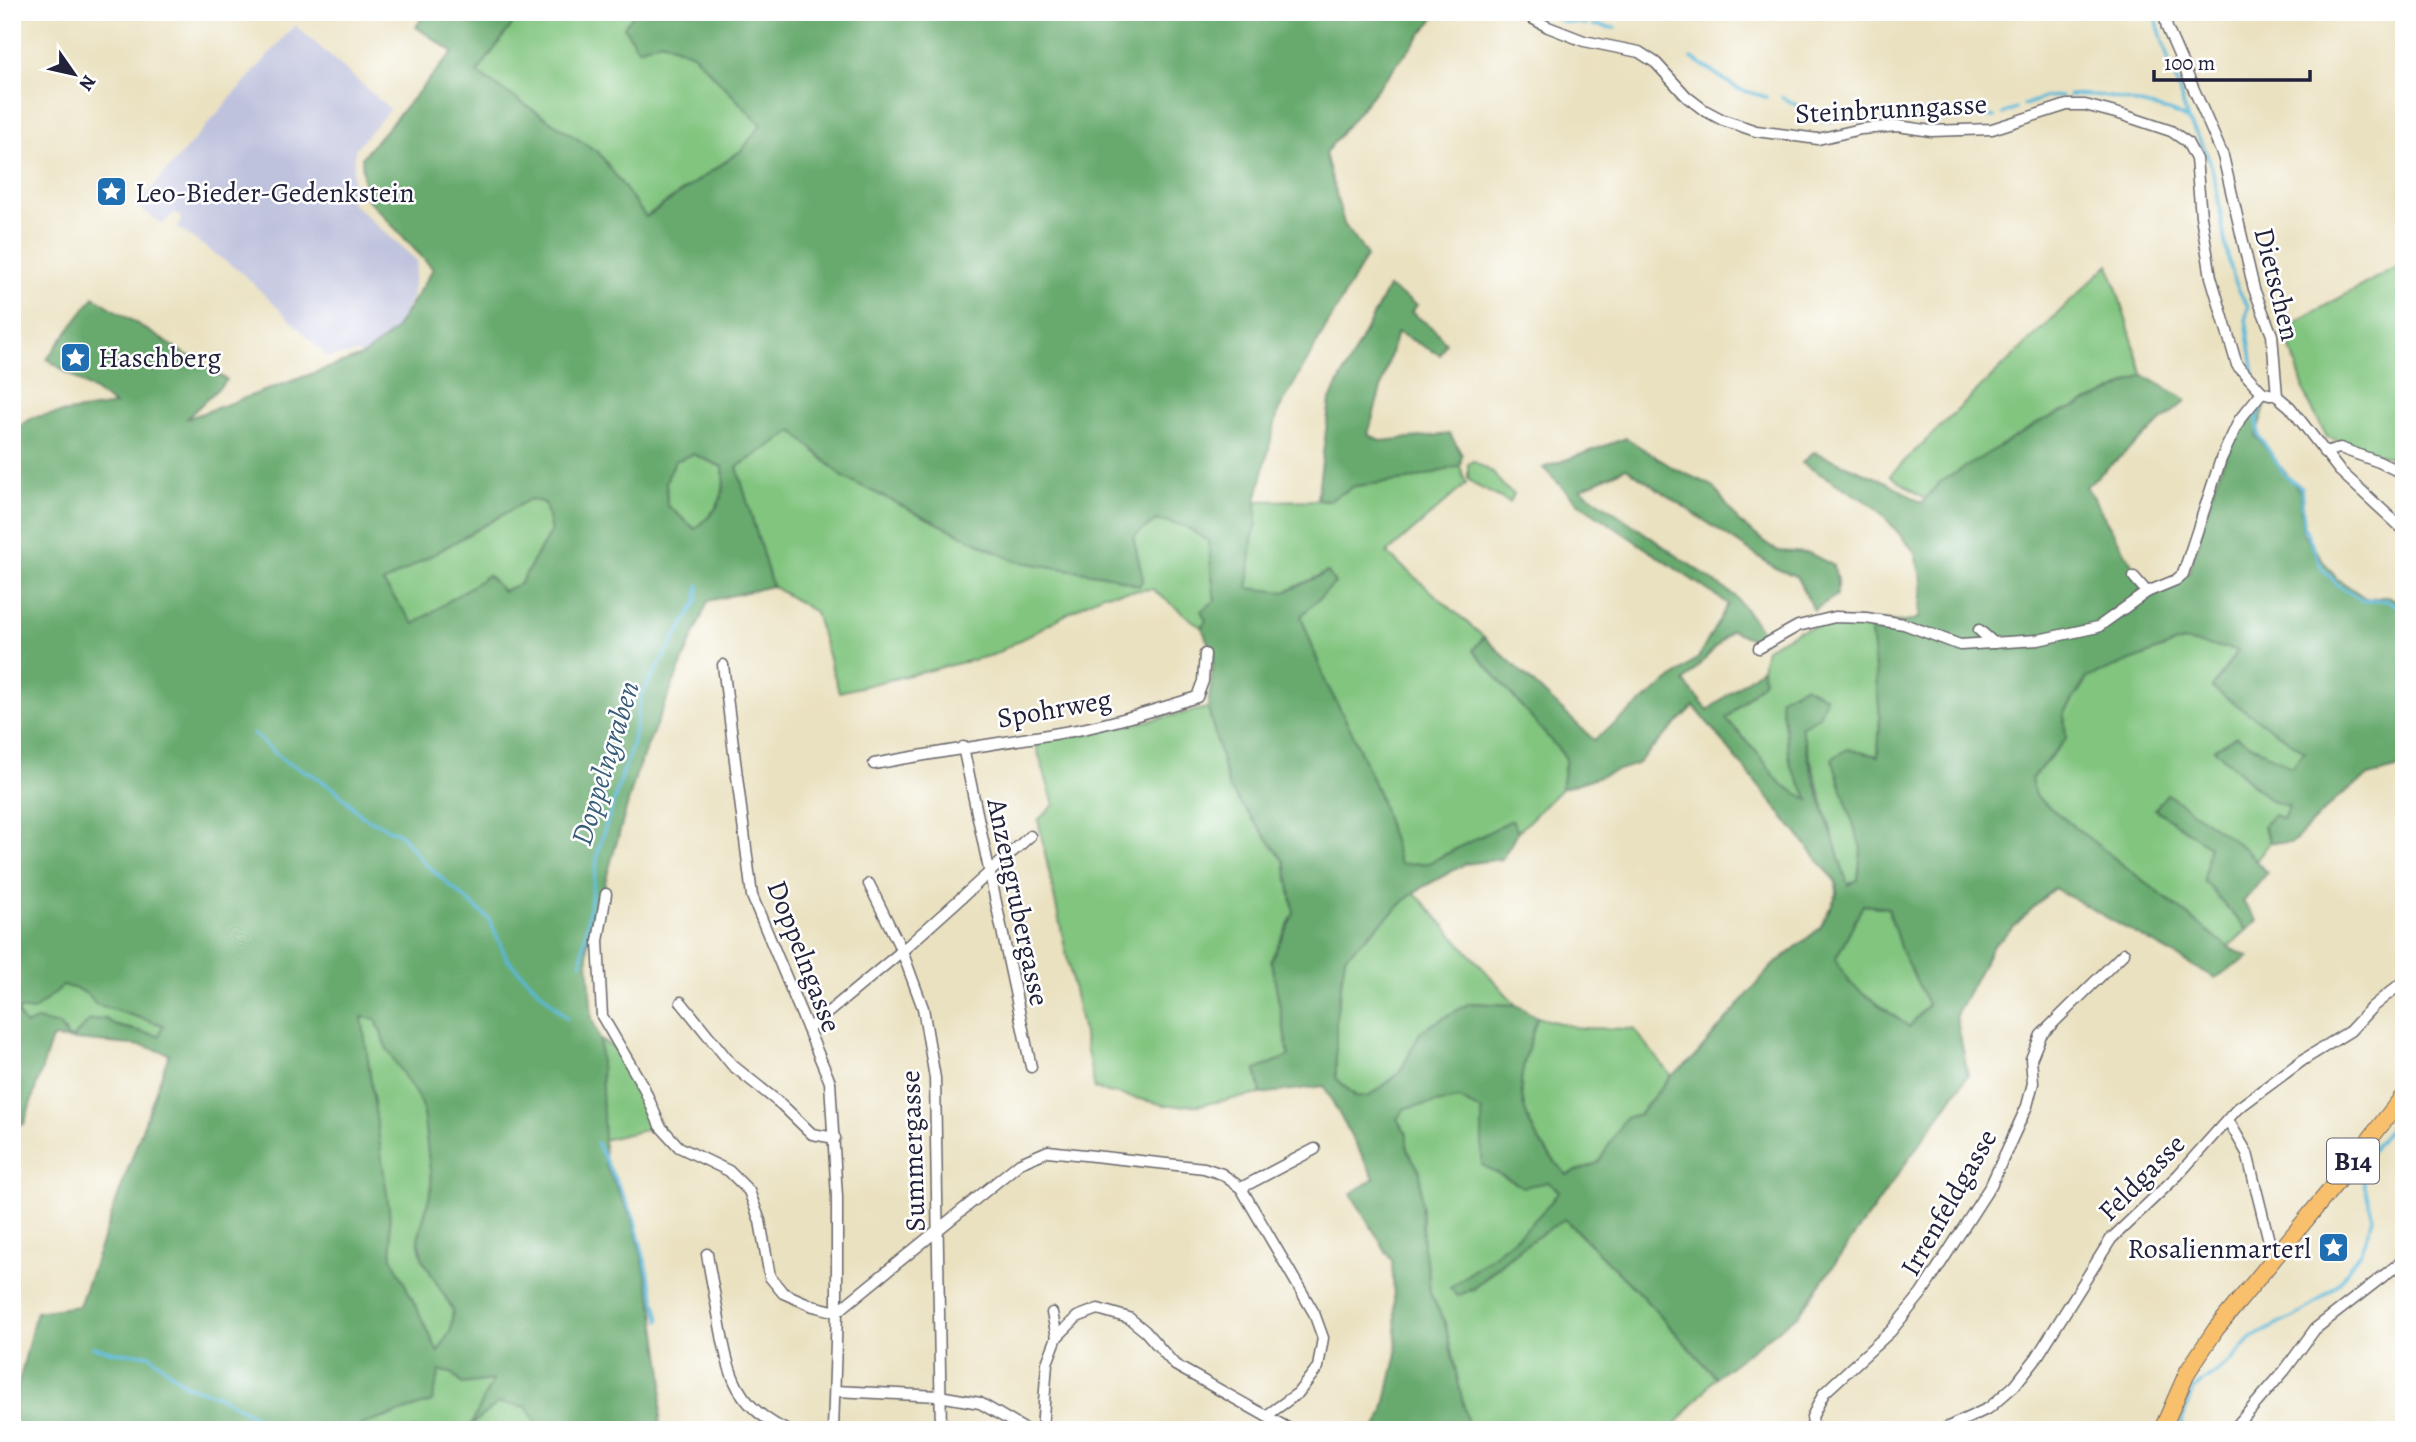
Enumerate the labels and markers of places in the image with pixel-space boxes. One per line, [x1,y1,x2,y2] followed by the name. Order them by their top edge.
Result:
[135,174,415,212] place label: Leo-Bieder-Gedenkstein
[95,175,129,209] place icon: Leo-Bieder-Gedenkstein
[98,339,221,377] place label: Haschberg
[58,340,92,374] place icon: Haschberg
[2127,1230,2311,1268] place label: Rosalienmarterl
[2317,1231,2351,1265] place icon: Rosalienmarterl

